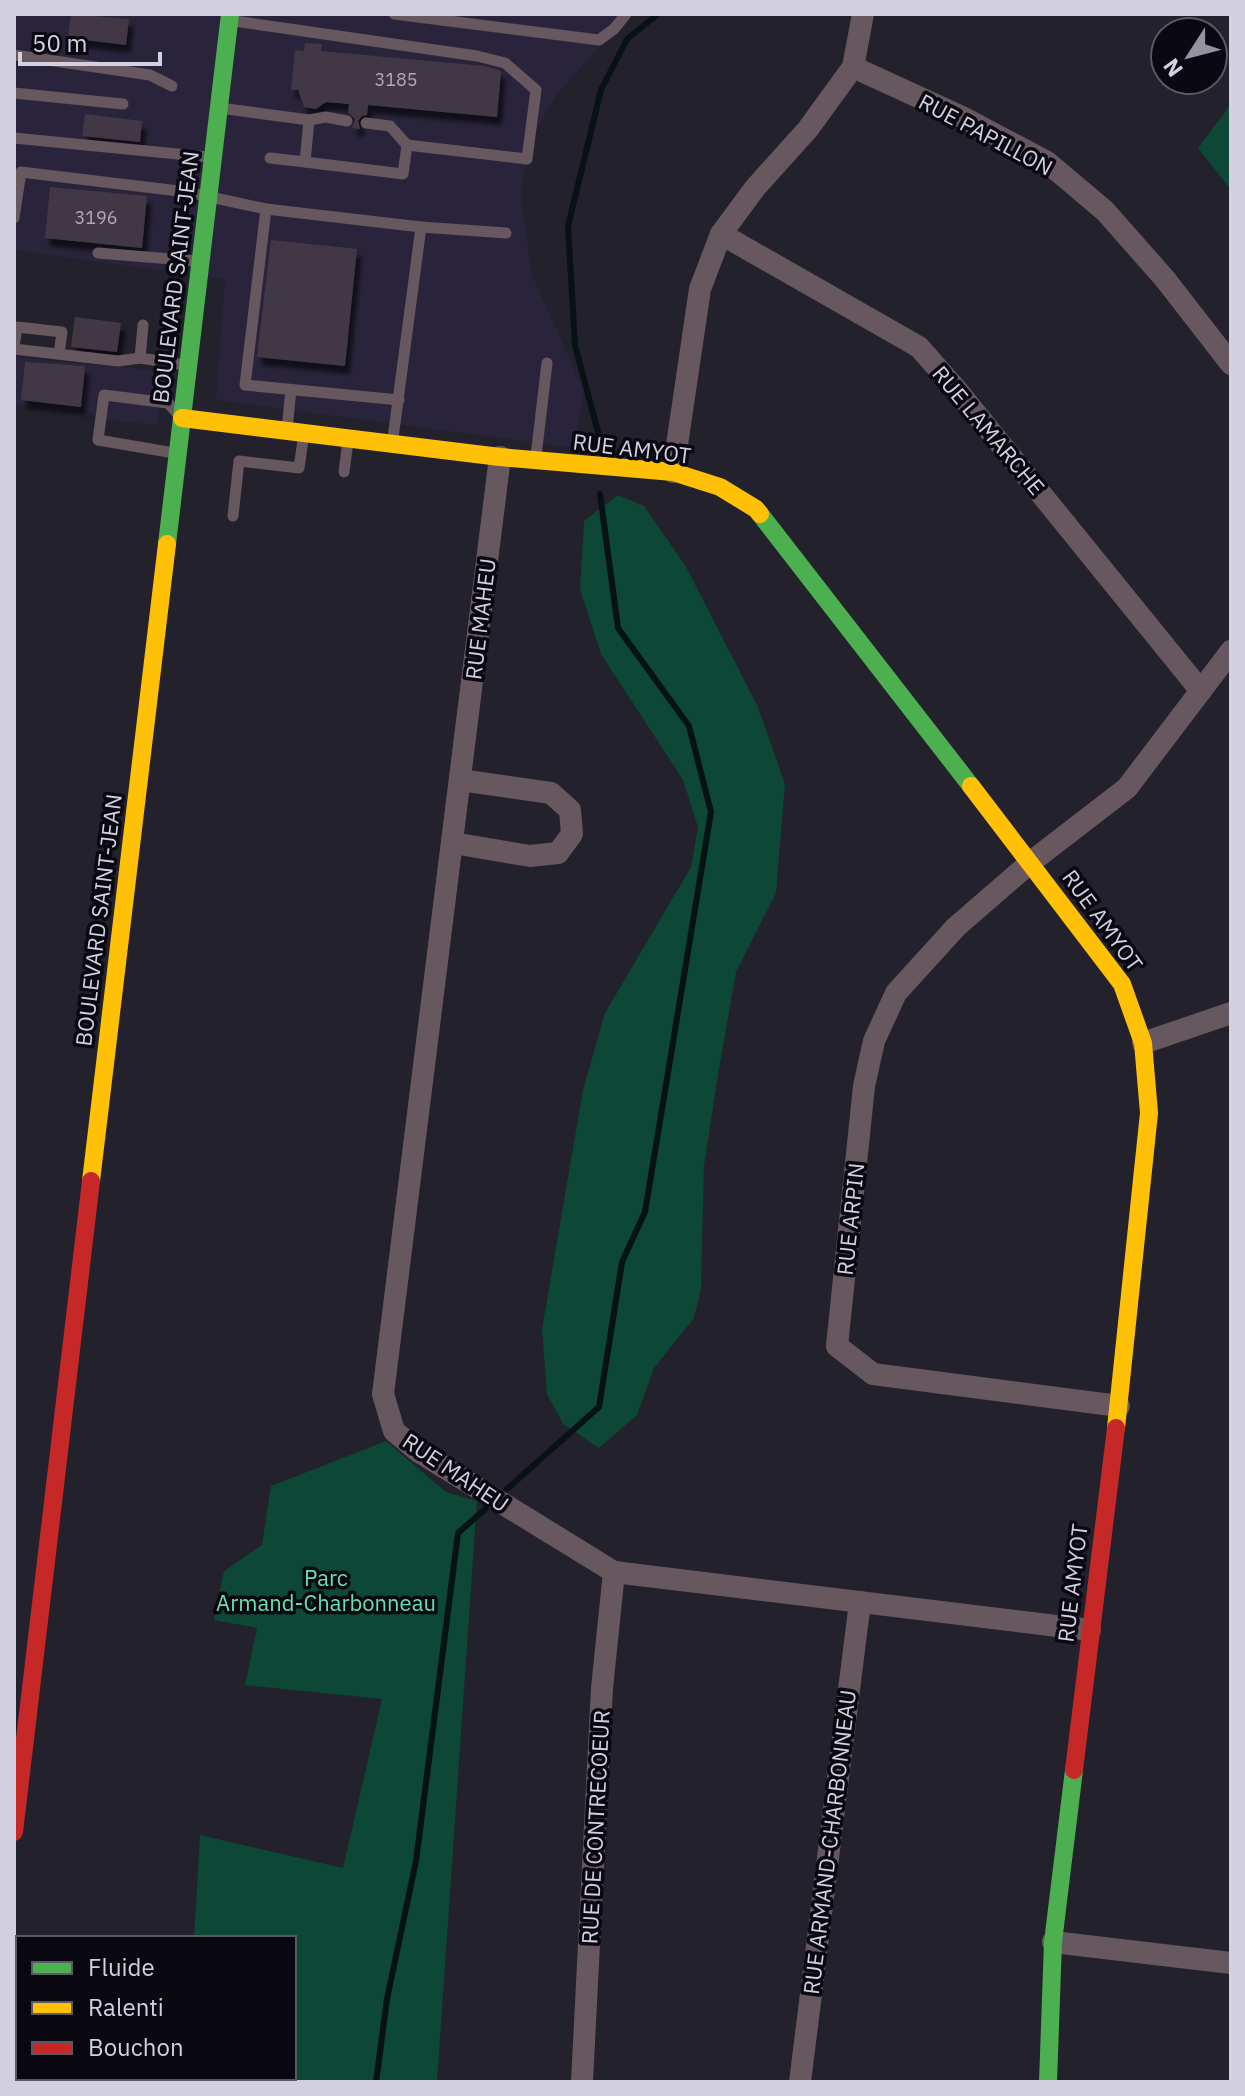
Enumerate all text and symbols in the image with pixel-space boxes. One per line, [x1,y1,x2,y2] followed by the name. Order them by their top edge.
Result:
[20,16,160,66] scale bar
[1149,16,1229,96] north arrow
[32,27,87,59] text: 50 m
[1156,53,1189,83] text: N
[374,68,418,91] house number: 3185
[914,86,1058,182] street label: RUE PAPILLON
[145,149,205,405] street label: BOULEVARD SAINT-JEAN
[74,206,118,229] house number: 3196
[926,359,1052,501] street label: RUE LAMARCHE
[571,426,693,470] street label: RUE AMYOT
[458,557,502,681] street label: RUE MAHEU
[68,792,128,1048] street label: BOULEVARD SAINT-JEAN
[1056,863,1150,977] street label: RUE AMYOT
[830,1161,870,1277] street label: RUE ARPIN
[397,1426,515,1518] street label: RUE MAHEU
[1050,1522,1094,1644] street label: RUE AMYOT
[216,1563,436,1617] park label: Parc Armand-Charbonneau
[796,1688,862,1996] street label: RUE ARMAND-CHARBONNEAU
[574,1709,616,1945] street label: RUE DE CONTRECOEUR
[16,1936,296,2080] legend
[88,1951,155,1983] text: Fluide
[88,1991,164,2023] text: Ralenti
[88,2031,184,2063] text: Bouchon

